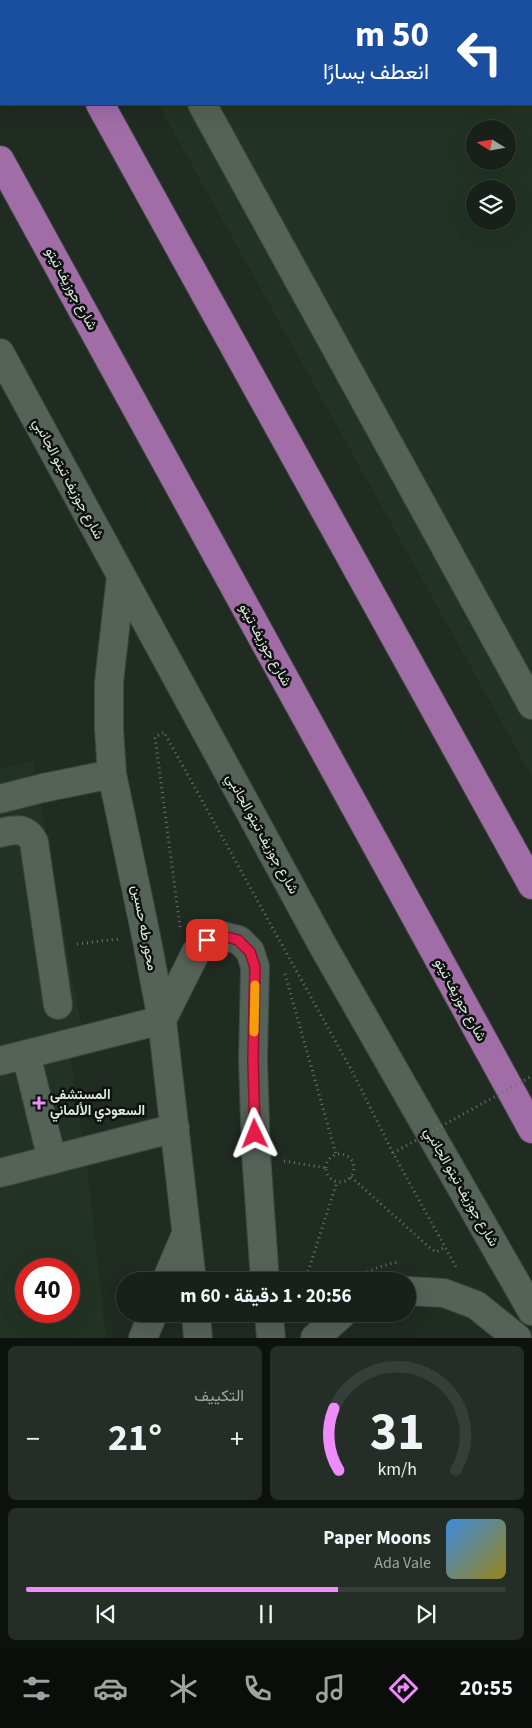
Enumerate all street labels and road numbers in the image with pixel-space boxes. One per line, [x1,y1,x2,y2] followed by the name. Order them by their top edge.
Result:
[40,244,102,334] street label: شارع جوزيف تيتو
[27,415,108,544] street label: شارع جوزيف تيتو الجانبي
[234,600,296,690] street label: شارع جوزيف تيتو
[220,770,303,898] street label: شارع جوزيف تيتو الجانبي
[126,883,162,973] street label: محور طه حسين
[429,955,491,1045] street label: شارع جوزيف تيتو
[418,1124,503,1251] street label: شارع جوزيف تيتو الجانبي

